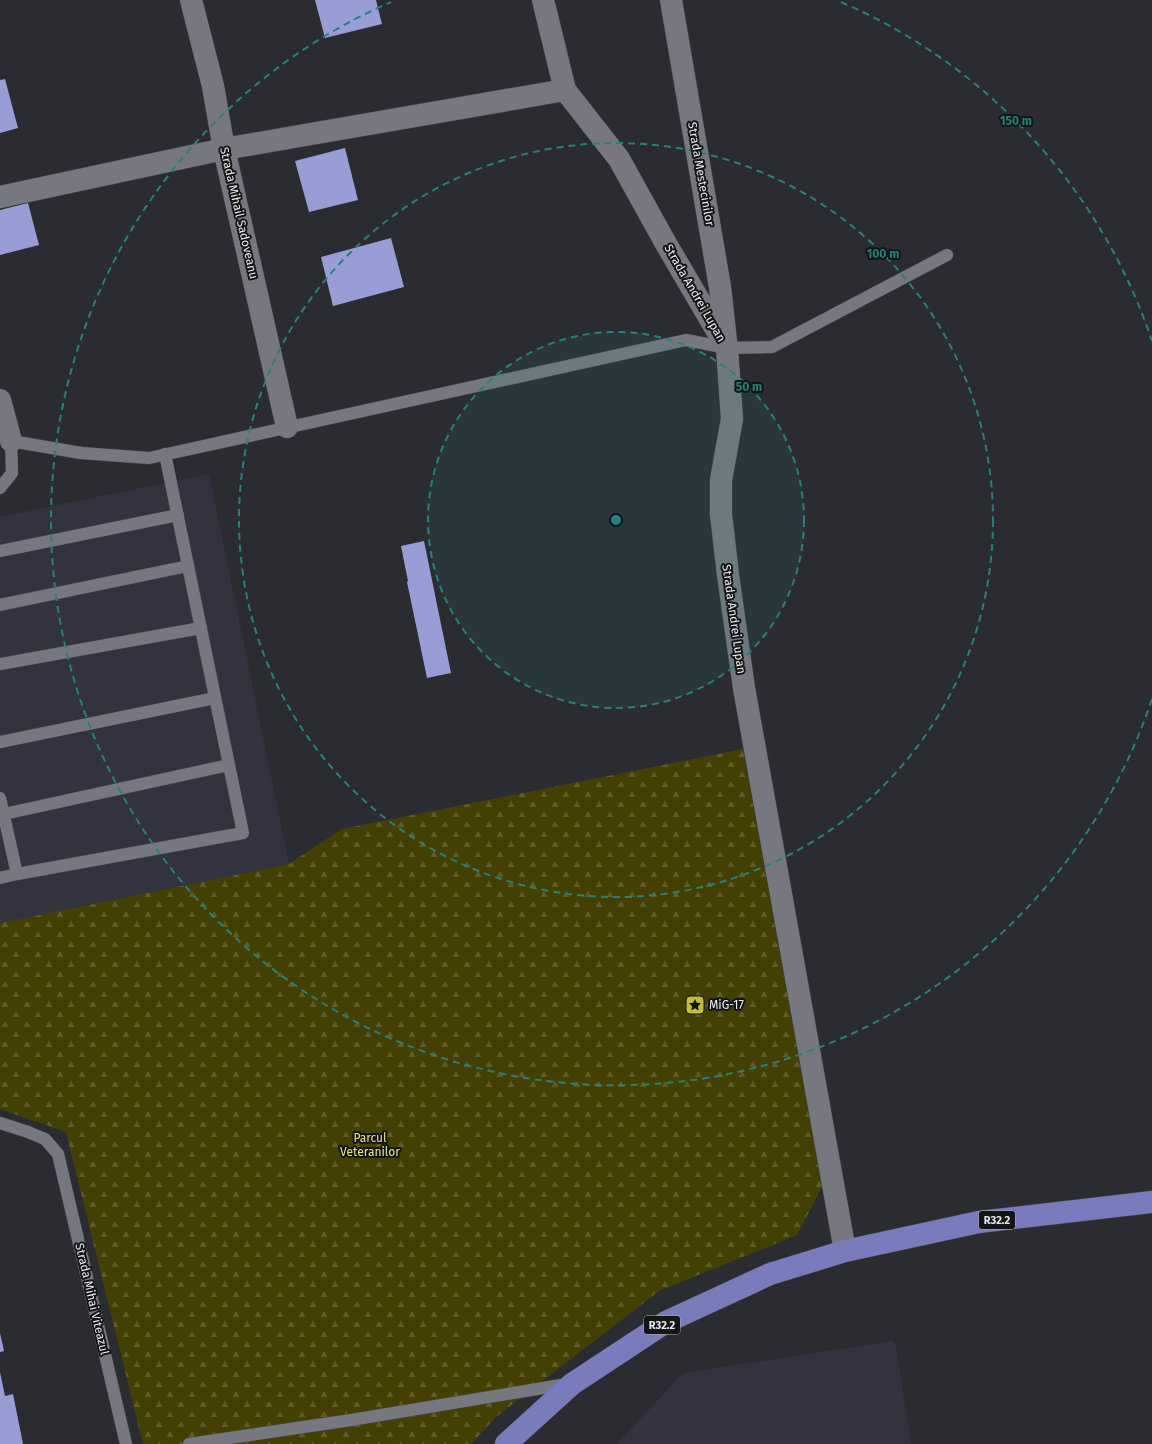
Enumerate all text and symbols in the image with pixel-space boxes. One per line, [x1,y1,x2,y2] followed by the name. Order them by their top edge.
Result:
[1000,114,1032,128] text: 150 m
[685,121,717,227] street label: Strada Mestecinilor
[217,146,261,280] street label: Strada Mihail Sadoveanu
[661,242,729,344] street label: Strada Andrei Lupan
[867,247,899,261] text: 100 m
[736,380,762,394] text: 50 m
[609,513,623,527] centre of rings
[719,563,749,675] street label: Strada Andrei Lupan
[684,994,706,1016] place icon: MiG-17
[709,998,744,1012] place label: MiG-17
[340,1131,400,1159] park label: Parcul Veteranilor
[979,1211,1015,1229] road number: R32.2
[72,1242,112,1357] street label: Strada Mihai Viteazul
[644,1316,680,1334] road number: R32.2

